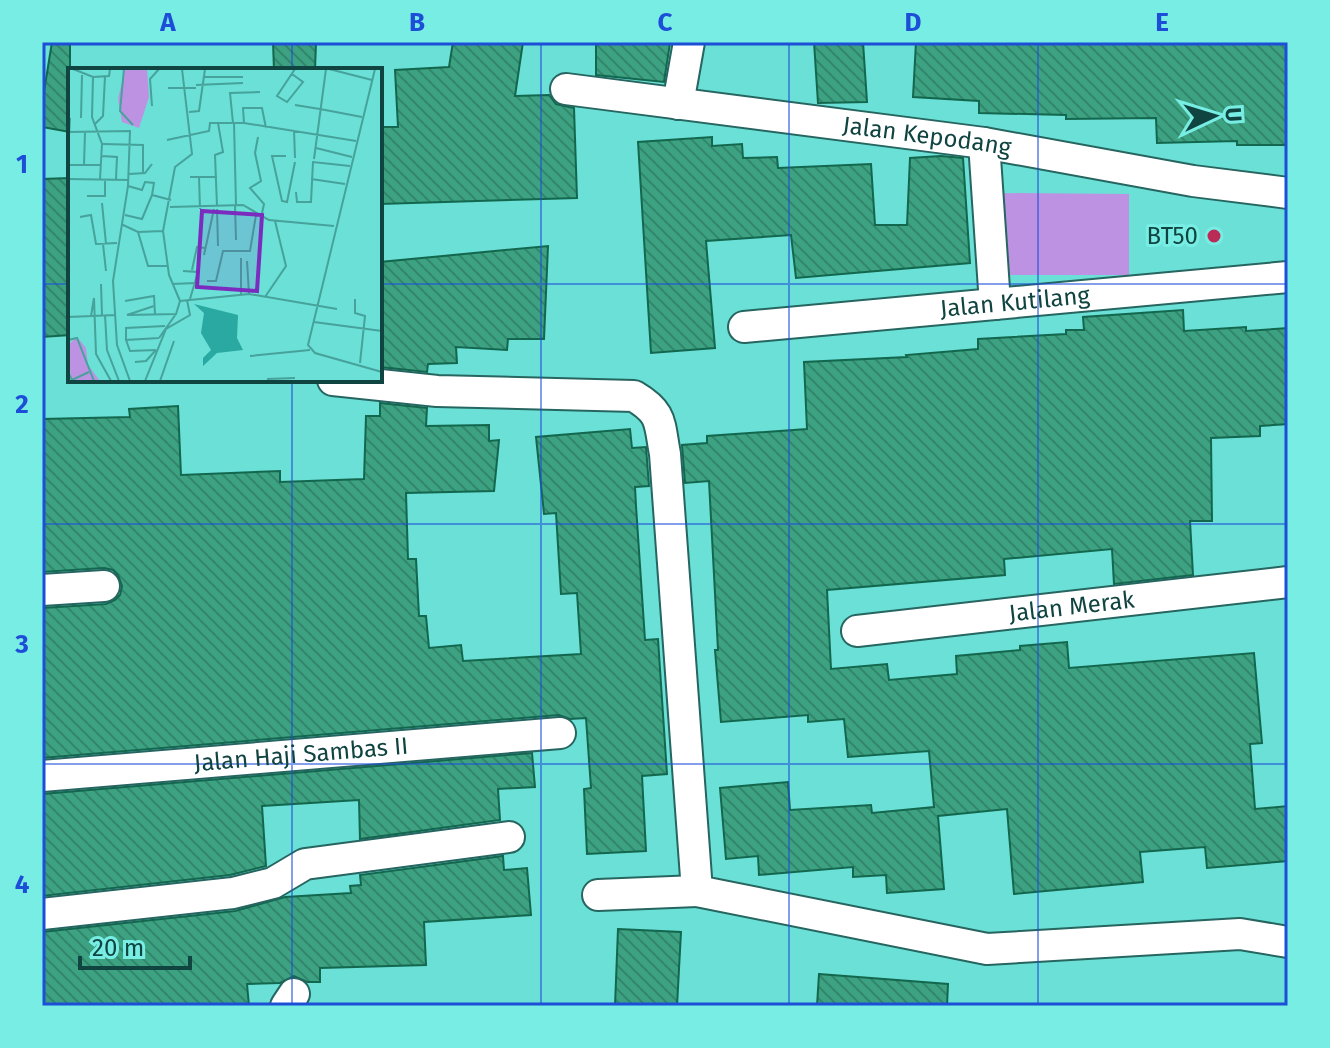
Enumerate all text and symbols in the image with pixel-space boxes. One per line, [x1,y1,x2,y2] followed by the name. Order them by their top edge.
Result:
[159,7,176,38] text: A
[409,7,425,38] text: B
[658,7,673,38] text: C
[905,7,922,38] text: D
[1155,7,1169,38] text: E
[68,68,382,382] inset map
[1174,76,1254,156] north arrow
[1219,107,1247,123] text: U
[841,111,1014,162] street label: Jalan Kepodang
[16,149,28,180] text: 1
[1147,222,1198,250] place label: BT50
[1205,227,1223,245] marker: BT50
[939,281,1092,323] street label: Jalan Kutilang
[15,389,29,420] text: 2
[1007,585,1137,628] street label: Jalan Merak
[14,629,29,660] text: 3
[193,732,409,777] street label: Jalan Haji Sambas II
[15,869,30,900] text: 4
[80,920,190,970] scale bar
[92,934,144,962] text: 20 m

